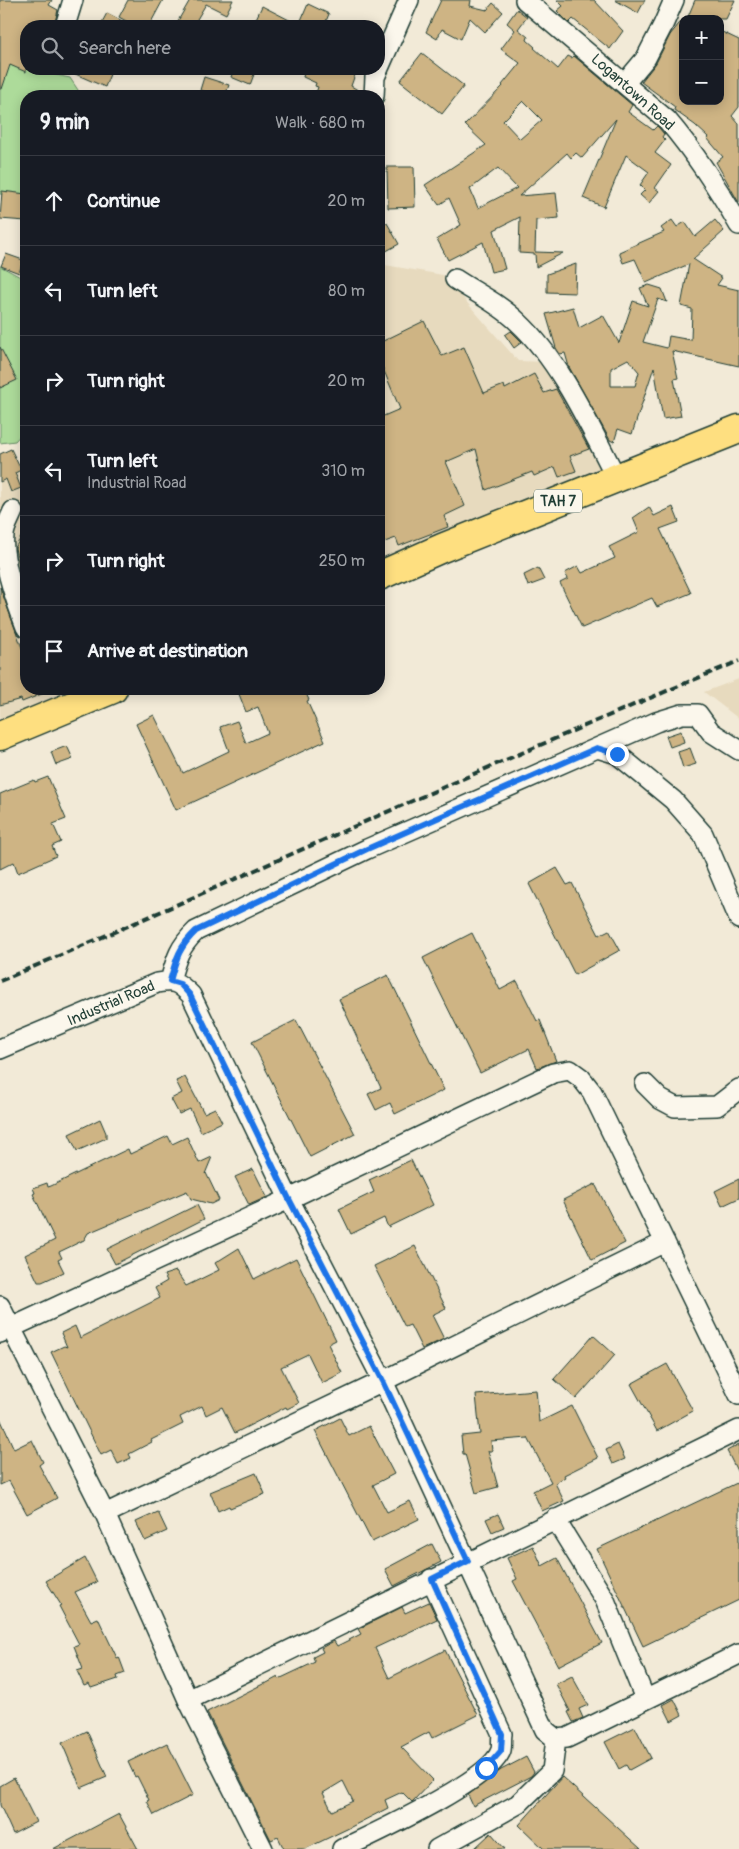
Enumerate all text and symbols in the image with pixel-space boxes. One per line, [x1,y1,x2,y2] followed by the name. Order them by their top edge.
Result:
[679,15,724,105] map controls
[679,15,724,60] button: +
[20,20,385,75] search box
[38,34,66,62] icon: search
[78,36,171,60] text: Search here
[587,50,678,135] street label: Logantown Road
[679,60,724,105] button: −
[40,109,89,136] text: 9 min
[275,113,365,133] text: Walk · 680 m
[40,187,68,215] icon: ahead
[87,189,160,213] text: Continue
[327,191,365,211] text: 20 m
[40,277,68,305] icon: left
[87,279,157,303] text: Turn left
[328,281,365,301] text: 80 m
[40,367,68,395] icon: right
[87,369,165,393] text: Turn right
[327,371,365,391] text: 20 m
[87,449,157,473] text: Turn left
[40,457,68,485] icon: left
[321,461,365,481] text: 310 m
[87,473,186,493] text: Industrial Road
[534,490,582,512] road number: TAH 7
[40,547,68,575] icon: right
[87,549,165,573] text: Turn right
[319,551,365,571] text: 250 m
[40,637,68,665] icon: arrive
[87,639,248,663] text: Arrive at destination
[606,743,629,766] route end
[65,976,158,1030] street label: Industrial Road
[475,1757,498,1780] route start

